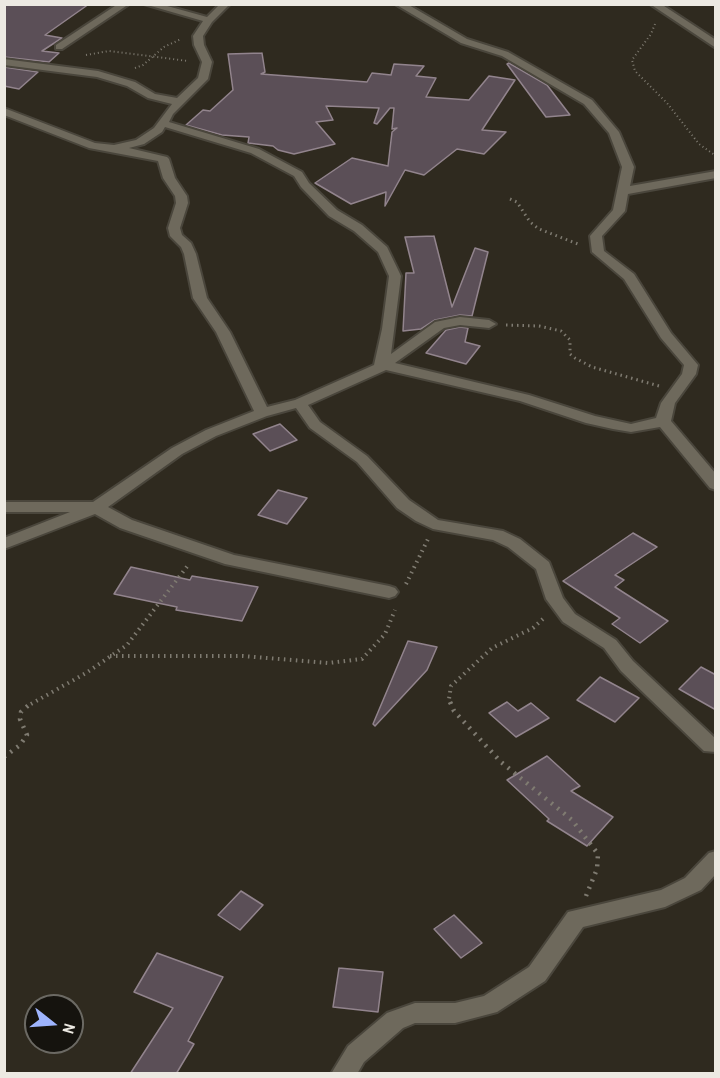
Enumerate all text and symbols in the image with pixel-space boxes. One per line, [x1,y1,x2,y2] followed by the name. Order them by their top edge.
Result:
[24,994,84,1054] north arrow
[57,1021,81,1036] text: N

